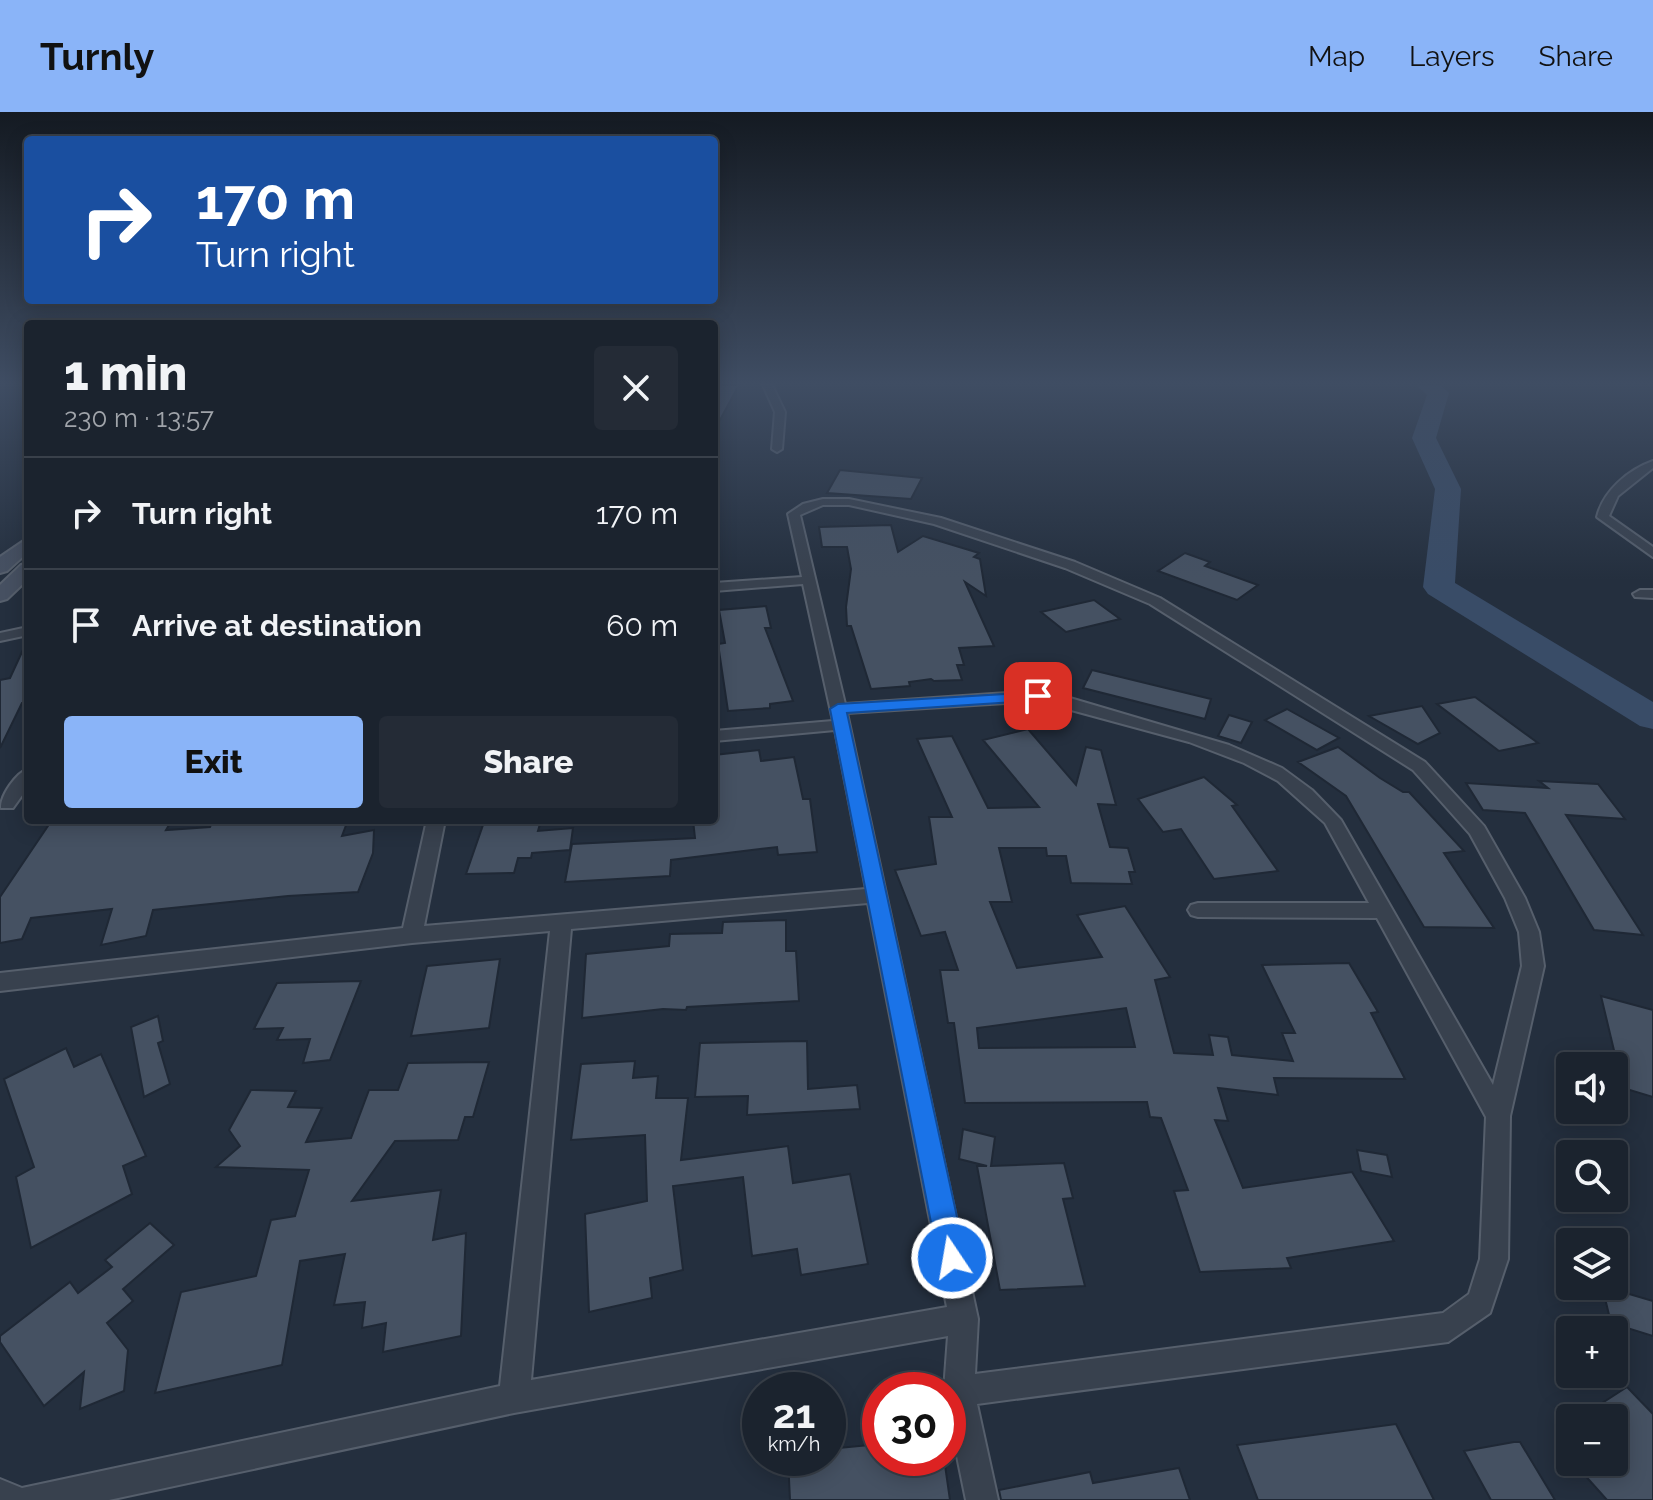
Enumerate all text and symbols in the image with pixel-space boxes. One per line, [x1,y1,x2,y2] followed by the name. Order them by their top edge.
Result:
[40,34,154,79] text: Turnly
[1308,40,1365,73] text: Map
[1409,40,1495,73] text: Layers
[1539,40,1613,73] text: Share
[196,166,355,232] text: 170 m
[64,168,168,272] icon: right
[196,233,355,275] text: Turn right
[64,345,187,401] text: 1 min
[594,346,678,430] button: close
[64,403,214,433] text: 230 m · 13:57
[64,491,108,535] icon: right
[132,496,272,531] text: Turn right
[596,496,678,531] text: 170 m
[64,603,108,647] icon: arrive
[132,608,422,643] text: Arrive at destination
[606,608,678,643] text: 60 m
[1004,662,1072,730] pin
[1016,674,1060,718] icon: arrive
[64,716,363,808] button: Exit
[379,716,678,808] button: Share
[1556,1052,1628,1476] map controls
[1556,1052,1628,1124] button: sound
[1556,1140,1628,1212] button: search
[910,1216,994,1300] position arrow
[1556,1228,1628,1300] button: layers
[1556,1316,1628,1388] button: +
[862,1372,966,1476] speed limit sign: 30
[773,1390,815,1437] text: 21
[1556,1404,1628,1476] button: −
[768,1432,820,1456] text: km/h

